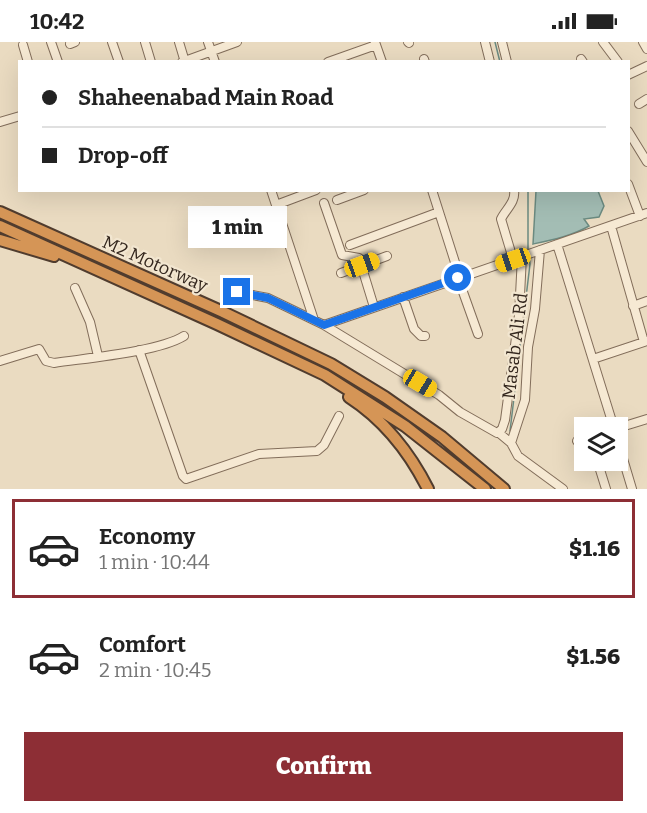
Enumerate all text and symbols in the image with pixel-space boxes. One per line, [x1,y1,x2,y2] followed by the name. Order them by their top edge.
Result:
[30,8,84,35] text: 10:42
[78,84,334,111] text: Shaheenabad Main Road
[78,142,168,169] text: Drop-off
[188,205,286,247] callout: 1 min
[212,215,263,239] text: 1 min
[99,231,212,297] street label: M2 Motorway
[493,246,533,274] car
[342,250,382,280] car
[444,264,471,291] route start
[223,278,250,305] route end
[498,291,532,400] street label: Masab Ali Rd
[400,366,440,400] car
[574,417,628,471] map controls
[574,417,628,471] button: layers
[27,522,81,576] icon: car
[99,523,195,550] text: Economy
[569,535,620,562] text: $1.16
[99,550,210,574] text: 1 min · 10:44
[27,630,81,684] icon: car
[99,631,186,658] text: Comfort
[566,643,620,670] text: $1.56
[99,658,211,682] text: 2 min · 10:45
[24,732,623,801] button: Confirm

